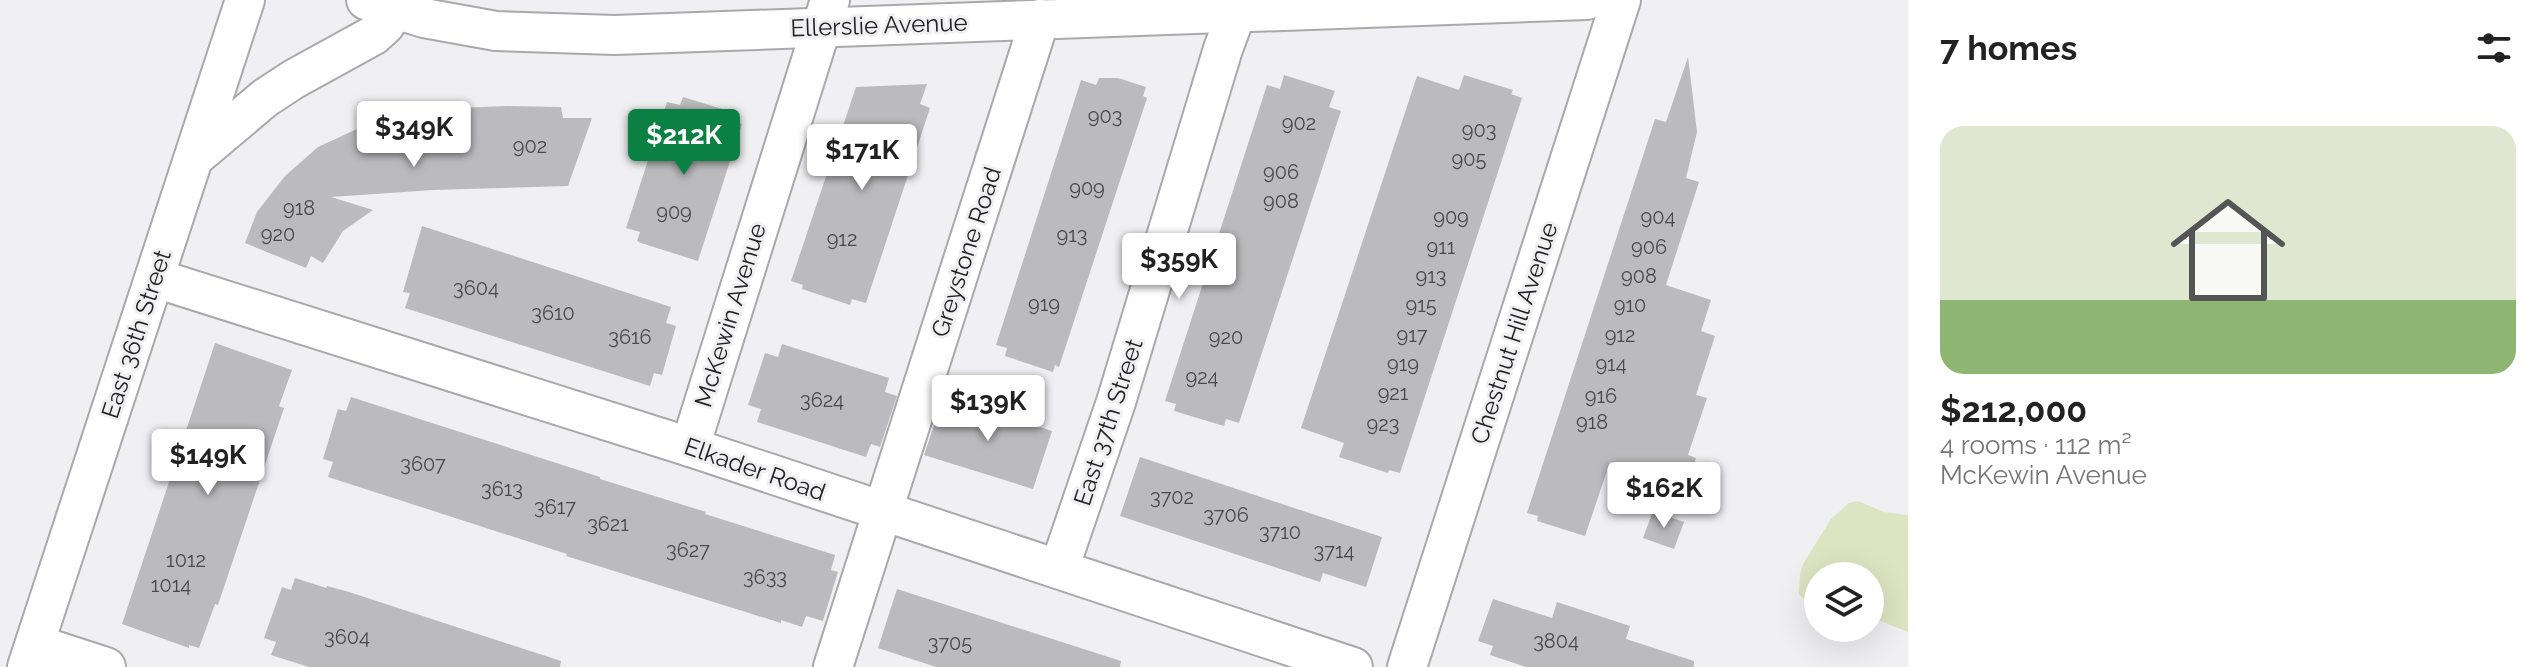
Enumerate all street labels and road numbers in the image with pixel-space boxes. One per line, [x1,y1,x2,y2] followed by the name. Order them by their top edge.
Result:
[790,7,968,43] street label: Ellerslie Avenue
[925,163,1007,341] street label: Greystone Road
[1464,218,1564,448] street label: Chestnut Hill Avenue
[688,220,772,410] street label: McKewin Avenue
[95,246,177,422] street label: East 36th Street
[1067,335,1149,509] street label: East 37th Street
[681,431,829,507] street label: Elkader Road

